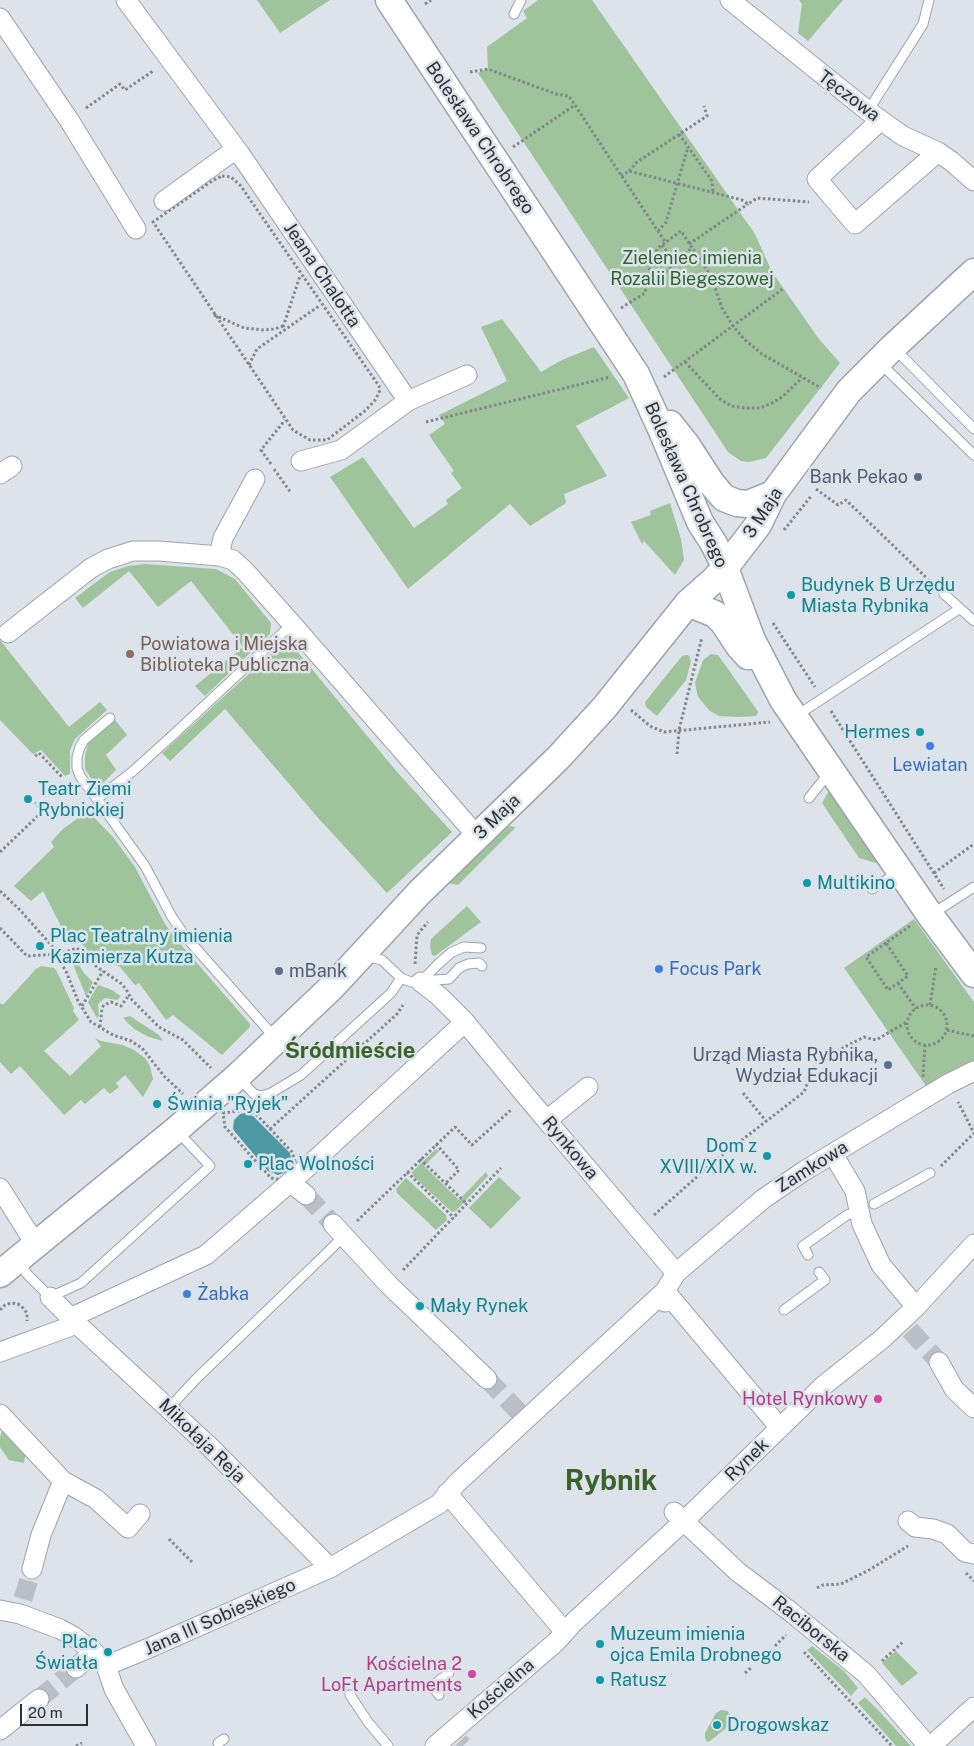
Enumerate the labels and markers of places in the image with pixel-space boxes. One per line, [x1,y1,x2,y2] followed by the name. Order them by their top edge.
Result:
[810,466,908,488] place label: Bank Pekao
[912,471,924,483] marker: Bank Pekao
[801,574,955,616] place label: Budynek B Urzędu Miasta Rybnika
[785,589,797,601] marker: Budynek B Urzędu Miasta Rybnika
[140,633,309,676] place label: Powiatowa i Miejska Biblioteka Publiczna
[124,648,136,660] marker: Powiatowa i Miejska Biblioteka Publiczna
[844,721,910,743] place label: Hermes
[914,726,926,738] marker: Hermes
[924,740,936,752] marker: Lewiatan
[892,754,968,776] place label: Lewiatan
[38,778,131,821] place label: Teatr Ziemi Rybnickiej
[22,793,34,805] marker: Teatr Ziemi Rybnickiej
[817,872,895,894] place label: Multikino
[801,877,813,889] marker: Multikino
[50,925,233,968] place label: Plac Teatralny imienia Kazimierza Kutza
[34,940,46,952] marker: Plac Teatralny imienia Kazimierza Kutza
[669,958,762,980] place label: Focus Park
[289,960,347,982] place label: mBank
[653,963,665,975] marker: Focus Park
[273,965,285,977] marker: mBank
[692,1044,878,1086] place label: Urząd Miasta Rybnika, Wydział Edukacji
[882,1059,894,1071] marker: Urząd Miasta Rybnika, Wydział Edukacji
[167,1093,288,1115] place label: Świnia "Ryjek"
[151,1098,163,1110] marker: Świnia "Ryjek"
[660,1135,757,1178] place label: Dom z XVIII/XIX w.
[761,1150,773,1162] marker: Dom z XVIII/XIX w.
[258,1153,375,1175] place label: Plac Wolności
[242,1158,254,1170] marker: Plac Wolności
[197,1283,249,1305] place label: Żabka
[181,1288,193,1300] marker: Żabka
[430,1295,528,1317] place label: Mały Rynek
[414,1300,426,1312] marker: Mały Rynek
[742,1388,868,1410] place label: Hotel Rynkowy
[872,1393,884,1405] marker: Hotel Rynkowy
[610,1623,782,1666] place label: Muzeum imienia ojca Emila Drobnego
[35,1631,98,1674] place label: Plac Światła
[594,1638,606,1650] marker: Muzeum imienia ojca Emila Drobnego
[102,1646,114,1658] marker: Plac Światła
[321,1653,462,1696] place label: Kościelna 2 LoFt Apartments
[466,1668,478,1680] marker: Kościelna 2 LoFt Apartments
[610,1669,667,1691] place label: Ratusz
[594,1674,606,1686] marker: Ratusz
[727,1714,829,1736] place label: Drogowskaz
[711,1719,723,1731] marker: Drogowskaz

